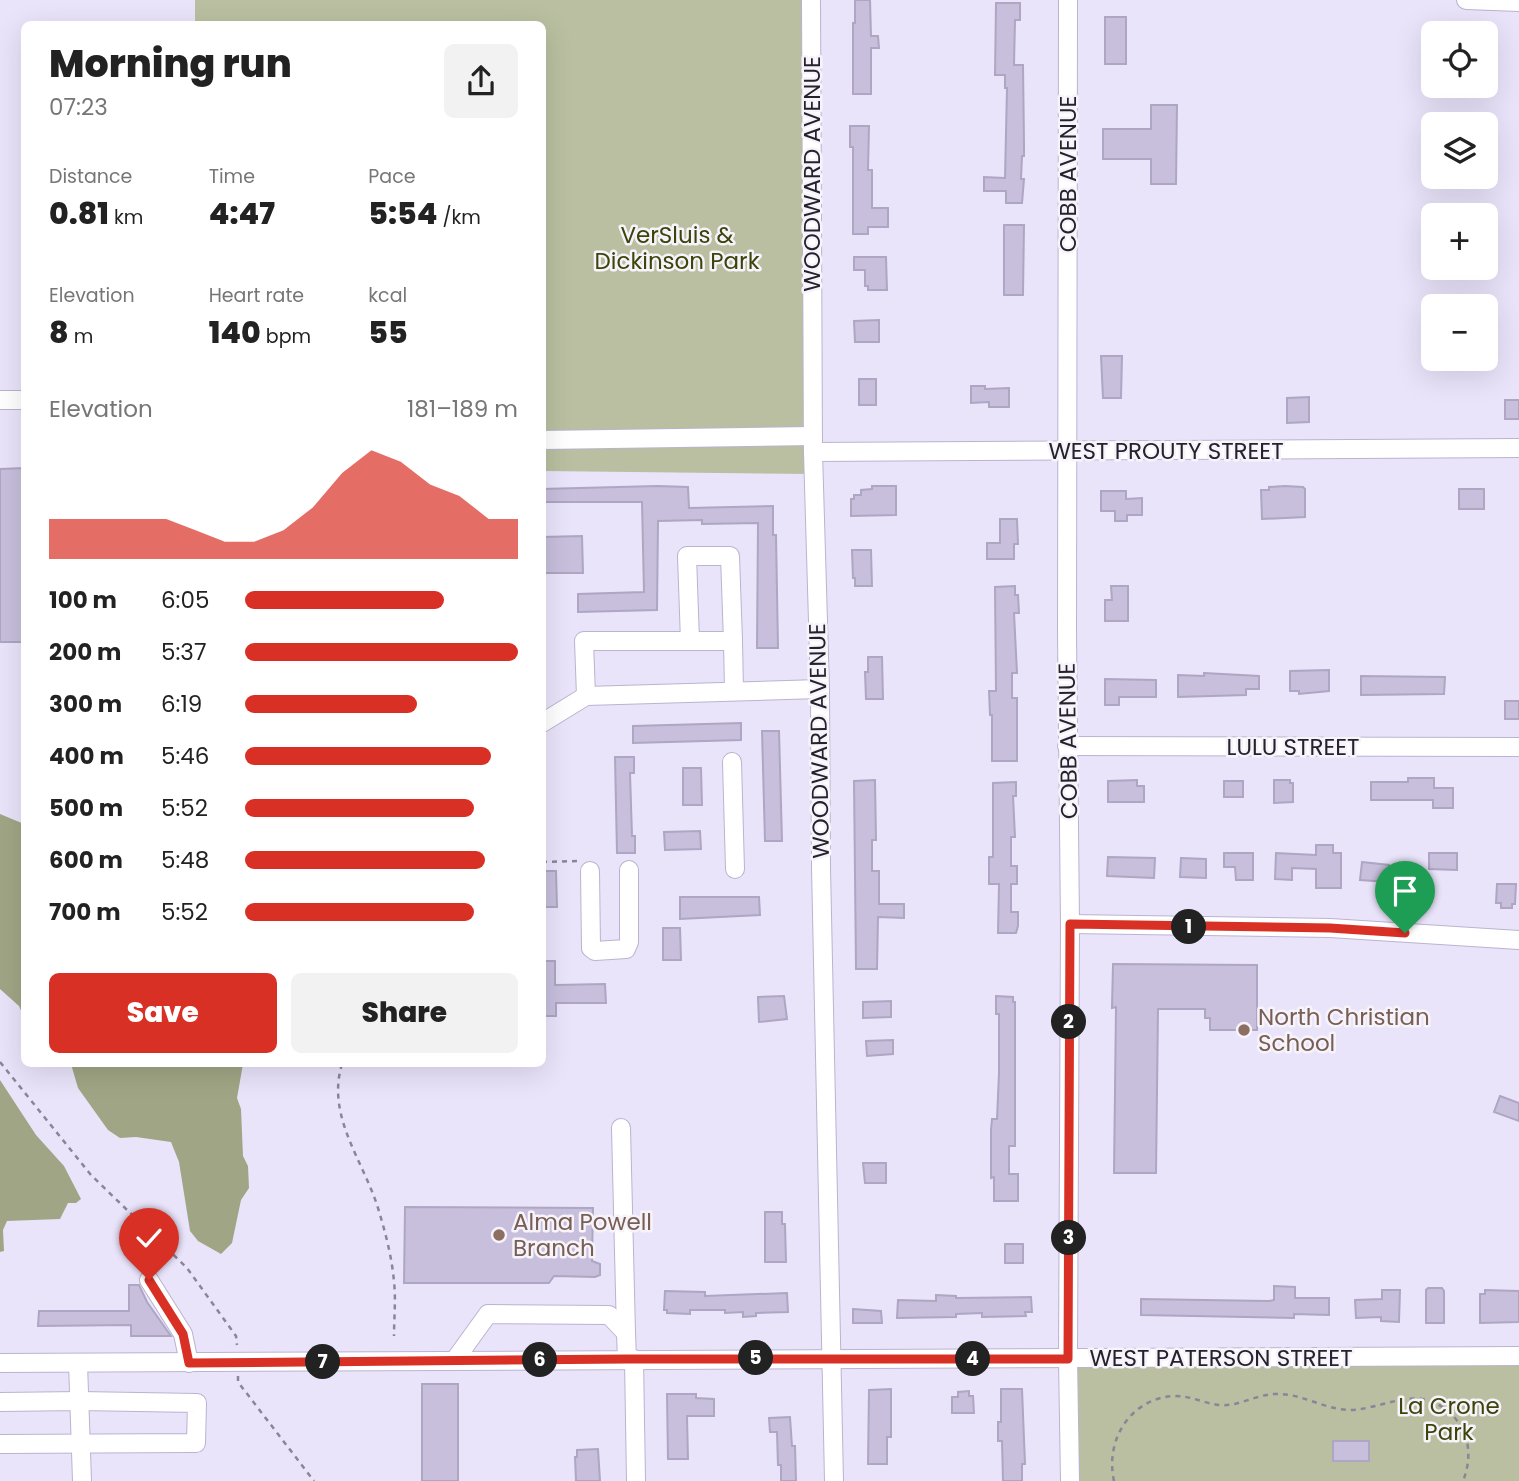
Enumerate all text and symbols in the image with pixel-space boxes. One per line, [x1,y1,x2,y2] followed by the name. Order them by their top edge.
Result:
[1421,21,1498,371] map controls
[1421,21,1498,98] button: locate
[49,37,292,90] text: Morning run
[444,44,518,118] button: share
[796,56,828,292] street label: WOODWARD AVENUE
[49,91,108,123] text: 07:23
[1052,96,1084,252] street label: COBB AVENUE
[1421,112,1498,189] button: layers
[49,163,132,190] text: Distance
[209,163,255,190] text: Time
[368,163,416,190] text: Pace
[49,192,109,235] text: 0.81
[209,192,275,235] text: 4:47
[368,192,437,235] text: 5:54
[1421,203,1498,280] button: +
[109,204,143,231] text: km
[437,204,481,231] text: /km
[595,219,760,277] park label: VerSluis & Dickinson Park
[49,282,135,309] text: Elevation
[209,282,304,309] text: Heart rate
[368,282,407,309] text: kcal
[1421,294,1498,371] button: −
[49,311,69,354] text: 8
[209,311,261,354] text: 140
[368,311,408,354] text: 55
[69,323,93,350] text: m
[261,323,311,350] text: bpm
[49,393,153,425] text: Elevation
[407,393,518,425] text: 181–189 m
[1048,435,1284,467] street label: WEST PROUTY STREET
[49,584,117,616] text: 100 m
[161,584,209,616] text: 6:05
[801,623,837,859] street label: WOODWARD AVENUE
[49,636,121,668] text: 200 m
[161,636,206,668] text: 5:37
[1051,662,1085,820] street label: COBB AVENUE
[49,688,122,720] text: 300 m
[161,688,202,720] text: 6:19
[1226,731,1360,763] street label: LULU STREET
[49,740,124,772] text: 400 m
[161,740,209,772] text: 5:46
[49,792,123,824] text: 500 m
[161,792,208,824] text: 5:52
[49,844,123,876] text: 600 m
[161,844,209,876] text: 5:48
[1375,861,1435,933] pin
[1386,872,1424,910] icon: arrive
[49,896,121,928] text: 700 m
[161,896,208,928] text: 5:52
[1172,909,1206,944] pin: 1
[1185,913,1192,940] text: 1
[49,973,277,1053] button: Save
[291,973,518,1053] button: Share
[1258,1001,1430,1059] place label: North Christian School
[1052,1004,1086,1040] pin: 2
[1063,1008,1074,1035] text: 2
[1236,1022,1252,1038] marker: North Christian School
[513,1206,652,1264] place label: Alma Powell Branch
[119,1208,179,1280] pin
[130,1219,168,1257] icon: check
[1052,1220,1086,1256] pin: 3
[1063,1224,1074,1251] text: 3
[491,1227,507,1243] marker: Alma Powell Branch
[738,1340,774,1376] pin: 5
[522,1342,558,1378] pin: 6
[956,1342,990,1376] pin: 4
[1089,1342,1353,1374] street label: WEST PATERSON STREET
[306,1344,340,1380] pin: 7
[749,1344,762,1371] text: 5
[966,1345,979,1372] text: 4
[533,1346,546,1373] text: 6
[317,1348,328,1375] text: 7
[1398,1390,1500,1448] park label: La Crone Park

